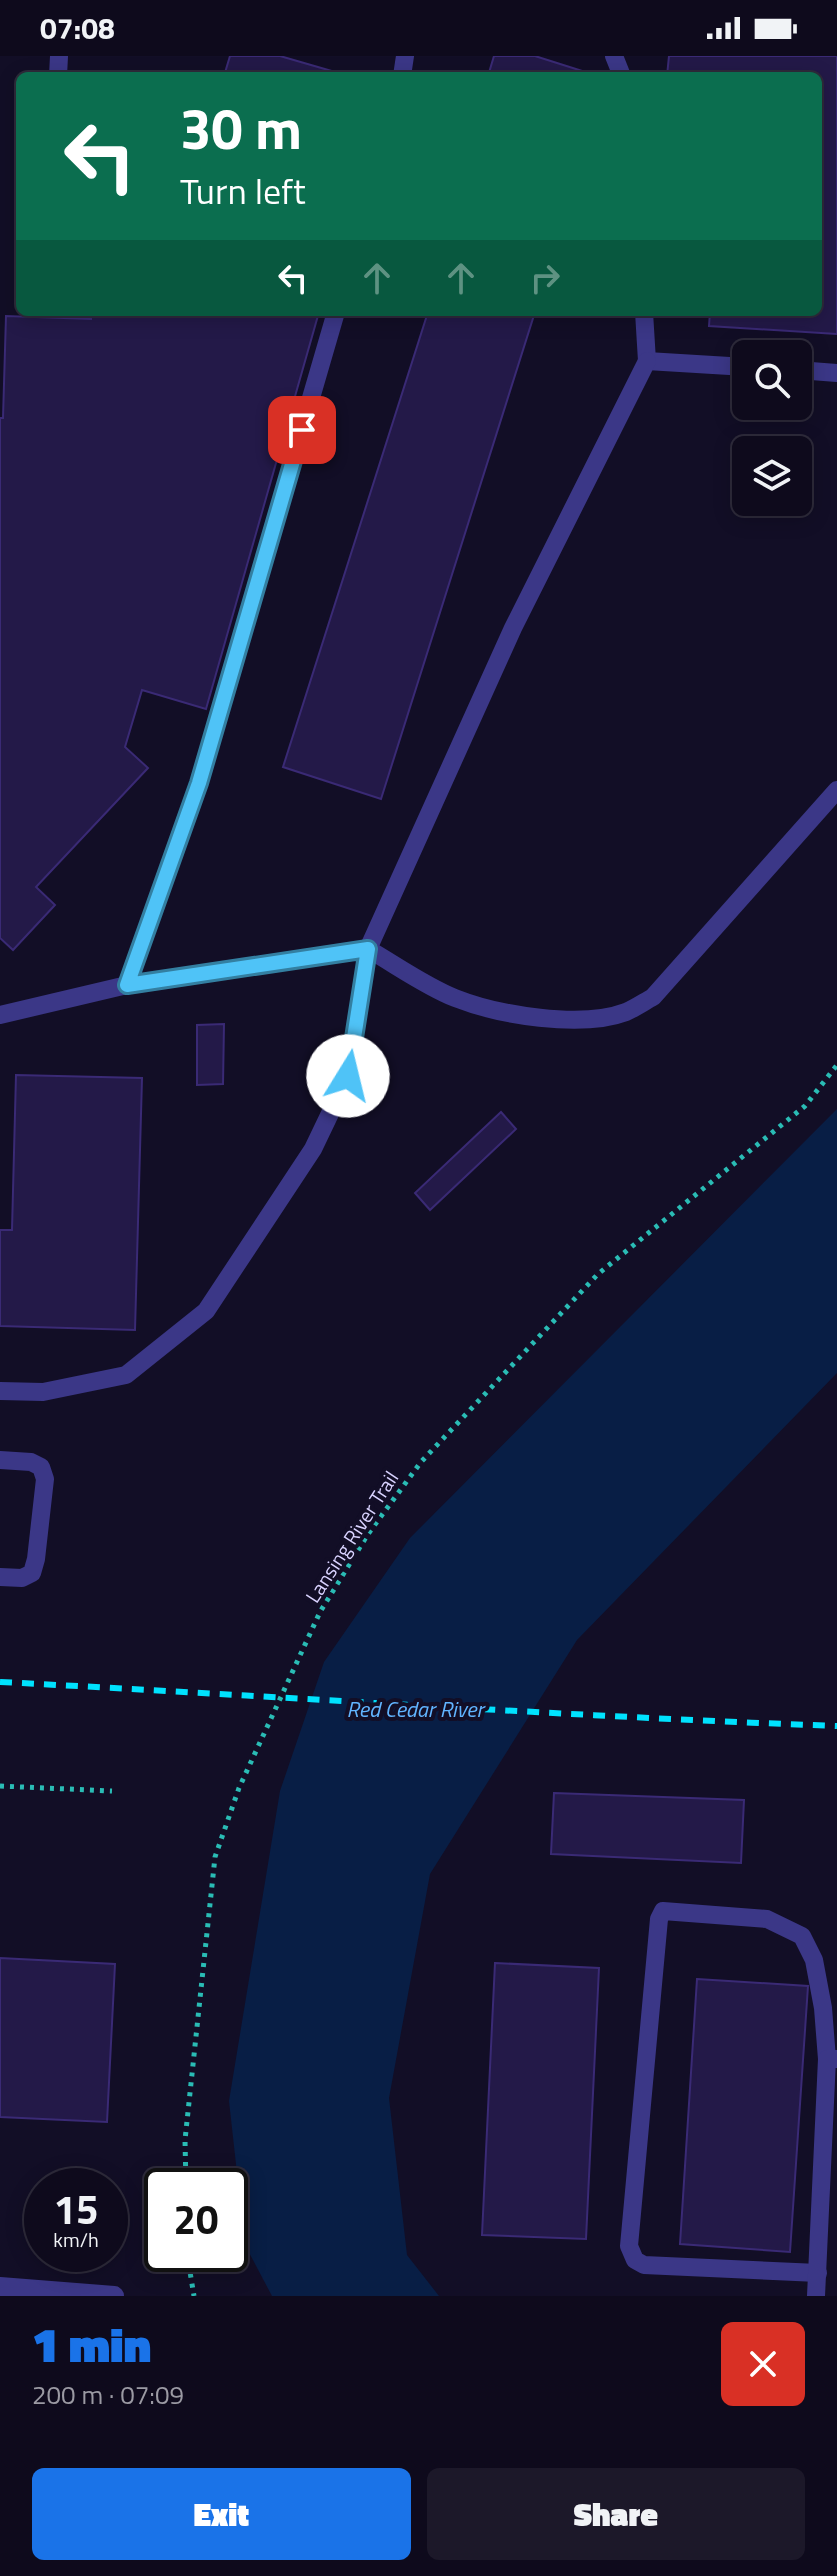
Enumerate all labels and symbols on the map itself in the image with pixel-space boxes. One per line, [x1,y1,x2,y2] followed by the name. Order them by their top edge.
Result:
[268,396,336,464] pin
[306,1034,390,1118] position arrow
[297,1465,406,1609] street label: Lansing River Trail
[347,1692,486,1726] water label: Red Cedar River
[144,2168,248,2272] speed limit sign: 20

